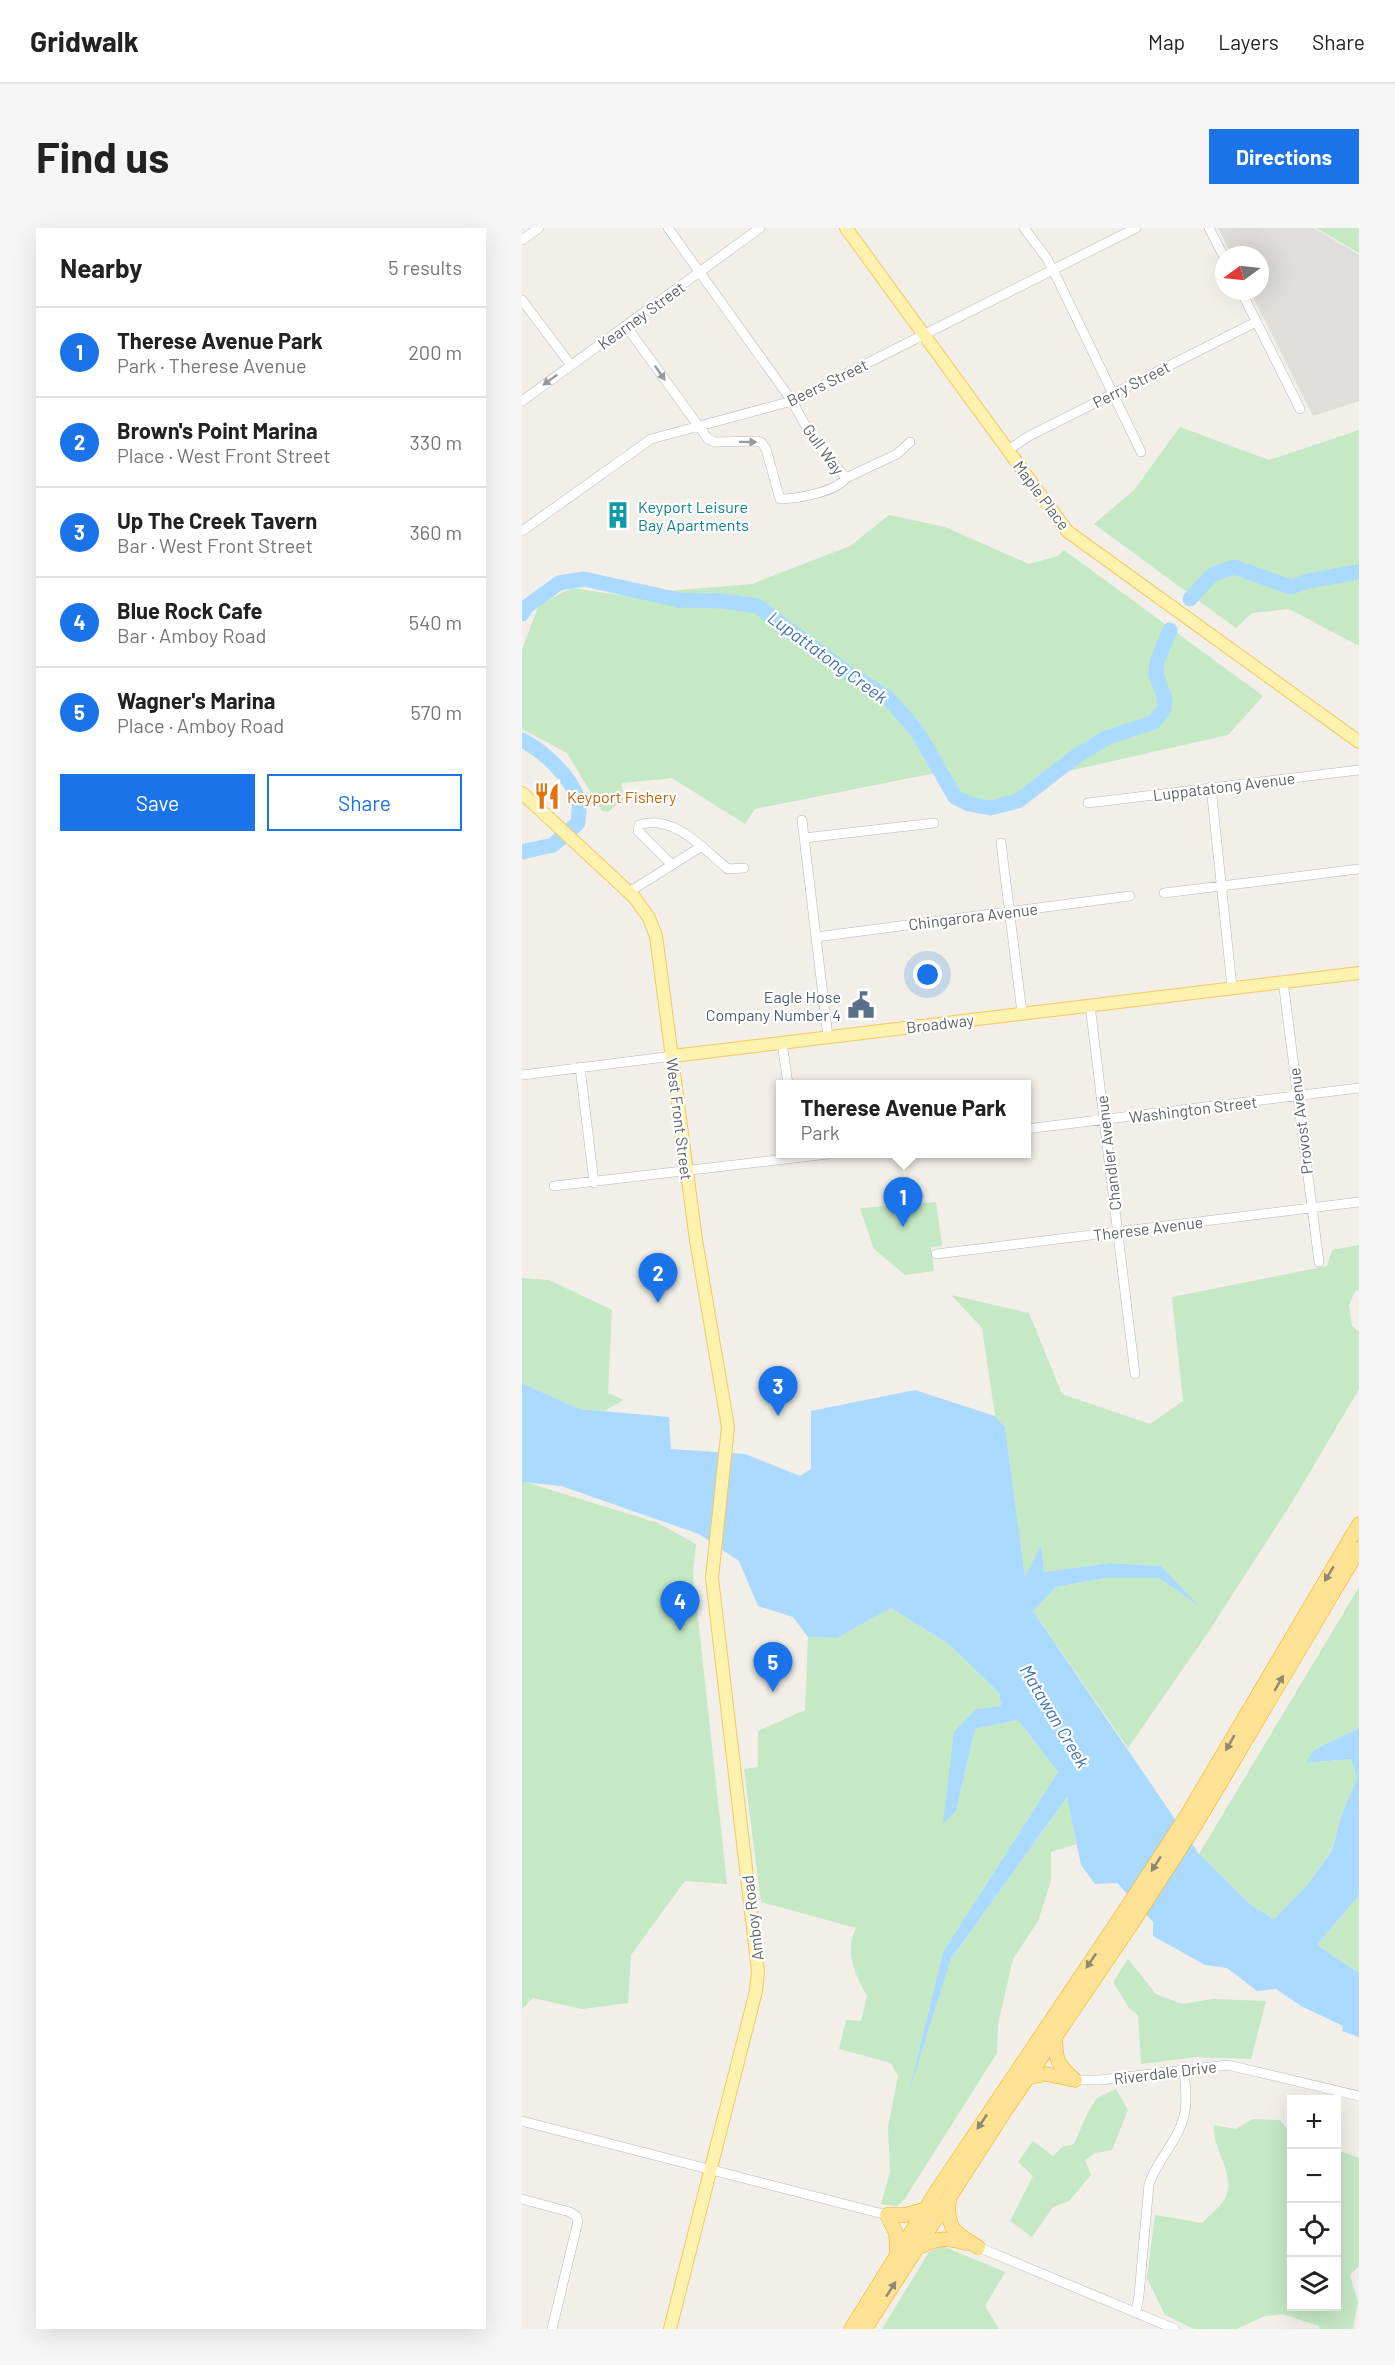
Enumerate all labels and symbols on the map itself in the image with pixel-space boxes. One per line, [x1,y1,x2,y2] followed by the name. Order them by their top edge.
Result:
[1215,246,1269,300] north arrow
[594,277,688,353] street label: Kearney Street
[784,354,870,410] street label: Beers Street
[1089,356,1173,412] street label: Perry Street
[654,365,666,381] one-way arrow
[543,374,559,386] one-way arrow
[799,420,849,478] street label: Gull Way
[739,437,758,447] one-way arrow
[1010,457,1074,533] street label: Maple Place
[638,497,749,534] place label: Keyport Leisure Bay Apartments
[603,500,633,530] building icon: Keyport Leisure Bay Apartments
[764,606,892,708] water label: Lupattatong Creek
[1152,768,1296,804] street label: Luppatatong Avenue
[532,781,562,811] restaurant icon: Keyport Fishery
[567,787,677,806] place label: Keyport Fishery
[907,899,1039,933] street label: Chingarora Avenue
[913,960,942,989] your location
[706,987,841,1024] place label: Eagle Hose Company Number 4
[846,990,876,1020] public building icon: Eagle Hose Company Number 4
[905,1009,976,1037] street label: Broadway
[663,1057,697,1181] street label: West Front Street
[1284,1067,1316,1175] street label: Provost Avenue
[1128,1092,1258,1126] street label: Washington Street
[1092,1094,1124,1212] street label: Chandler Avenue
[884,1178,922,1227] pin: 1
[1092,1212,1204,1244] street label: Therese Avenue
[638,1254,678,1303] pin: 2
[758,1366,798,1416] pin: 3
[1323,1566,1334,1582] one-way arrow
[660,1582,700,1631] pin: 4
[754,1642,792,1692] pin: 5
[1016,1660,1095,1772] water label: Matawan Creek
[1274,1675,1284,1692] one-way arrow
[1225,1735,1235,1752] one-way arrow
[1150,1855,1161,1872] one-way arrow
[737,1874,767,1962] street label: Amboy Road
[1085,1952,1097,1968] one-way arrow
[1113,2056,1217,2088] street label: Riverdale Drive
[976,2114,988,2130] one-way arrow
[886,2281,897,2297] one-way arrow

